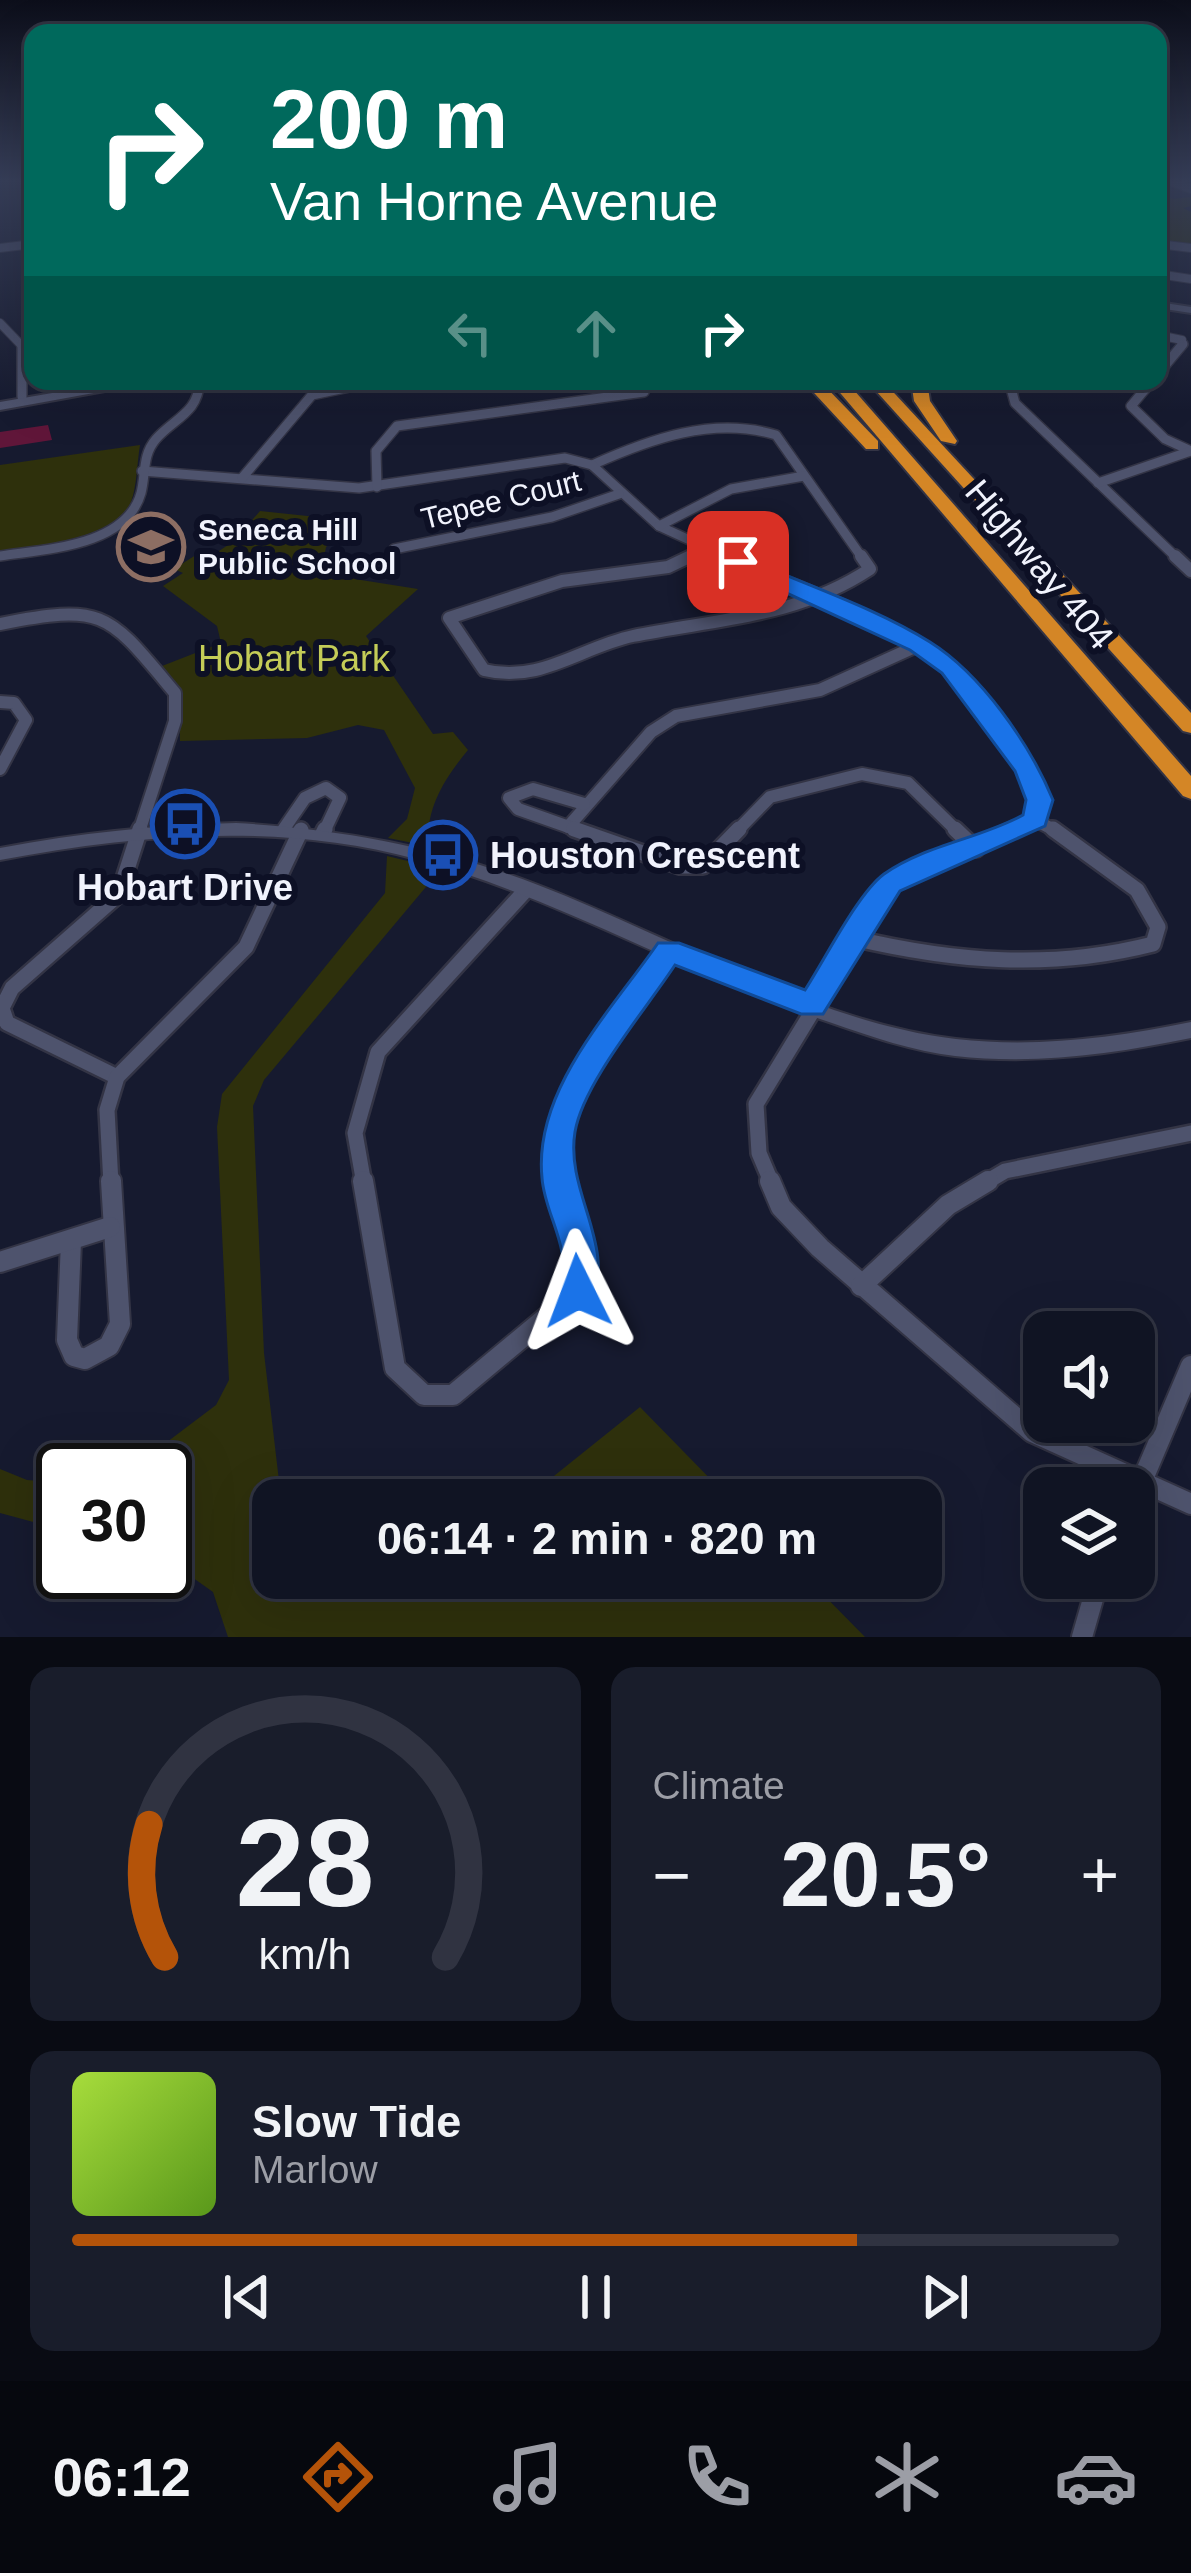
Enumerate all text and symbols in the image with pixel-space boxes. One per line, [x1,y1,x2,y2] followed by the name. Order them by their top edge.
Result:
[72,72,228,228] icon: right
[270,72,508,166] text: 200 m
[270,171,718,231] text: Van Horne Avenue
[437,300,503,366] icon: left
[563,300,629,366] icon: ahead
[689,300,755,366] icon: right
[418,464,585,535] street label: Tepee Court
[957,471,1122,657] street label: Highway 404
[687,511,789,613] pin
[116,512,186,582] school or university icon: Seneca Hill Public School
[198,513,396,580] place label: Seneca Hill Public School
[705,529,771,595] icon: arrive
[198,638,391,679] park label: Hobart Park
[150,789,220,859] bus stop icon: Hobart Drive
[408,820,478,890] bus stop icon: Houston Crescent
[490,835,800,876] place label: Houston Crescent
[77,867,293,908] place label: Hobart Drive
[515,1228,641,1354] position arrow
[1023,1311,1155,1599] map controls
[1023,1311,1155,1443] button: sound
[36,1443,192,1599] speed limit sign: 30
[1023,1467,1155,1599] button: layers
[377,1513,817,1564] text: 06:14 · 2 min · 820 m
[653,1764,785,1807] text: Climate
[236,1793,375,1932] text: 28
[780,1825,991,1925] text: 20.5°
[653,1838,691,1912] text: −
[1080,1838,1119,1912] text: +
[259,1930,352,1978] text: km/h
[252,2096,461,2147] text: Slow Tide
[252,2148,378,2191] text: Marlow
[214,2264,280,2330] icon: previous
[563,2264,629,2330] icon: pause
[912,2264,978,2330] icon: next
[296,2435,380,2519] icon: directions
[486,2435,570,2519] icon: music
[675,2435,759,2519] icon: phone
[865,2435,949,2519] icon: climate
[1054,2435,1138,2519] icon: car
[53,2447,191,2507] text: 06:12

